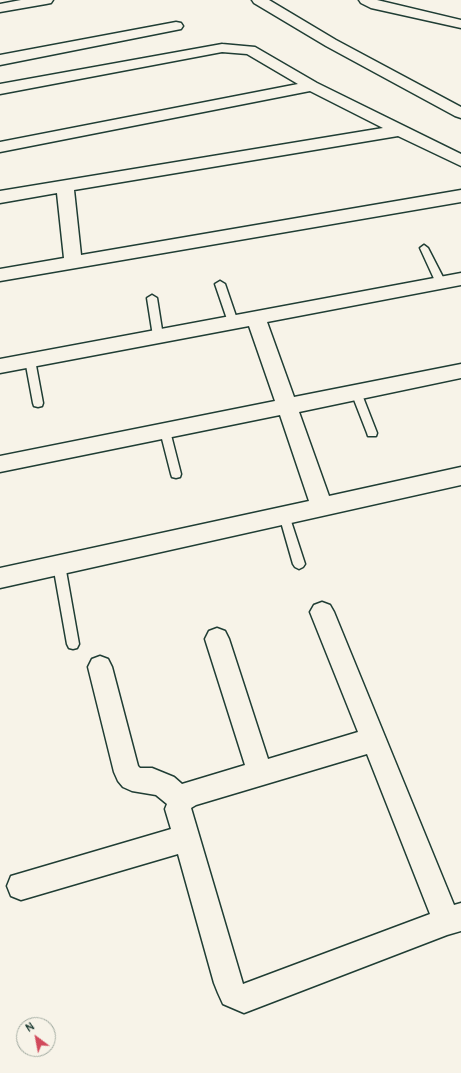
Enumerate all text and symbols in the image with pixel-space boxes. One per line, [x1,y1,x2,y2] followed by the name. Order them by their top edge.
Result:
[16,1017,56,1057] north arrow
[23,1020,37,1035] text: N

